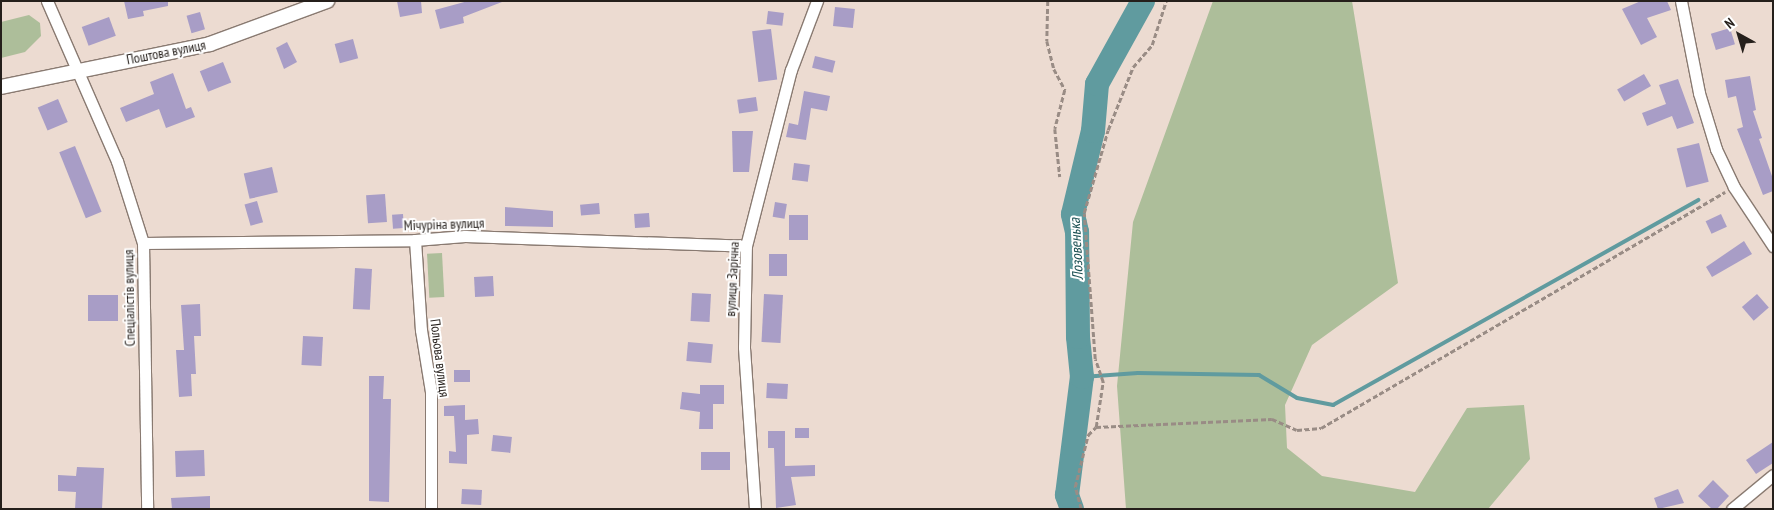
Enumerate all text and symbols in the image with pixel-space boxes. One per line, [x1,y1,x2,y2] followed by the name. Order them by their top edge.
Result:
[1714,10,1764,60] north arrow
[1721,14,1738,33] text: N
[125,36,207,68] street label: Поштова вулиця
[403,214,485,234] street label: Мічуріна вулиця
[1065,218,1087,280] water label: Лозовенька
[722,241,742,317] street label: вулиця Зарічна
[120,249,138,347] street label: Спеціалістів вулиця
[427,318,453,398] street label: Польова вулиця

